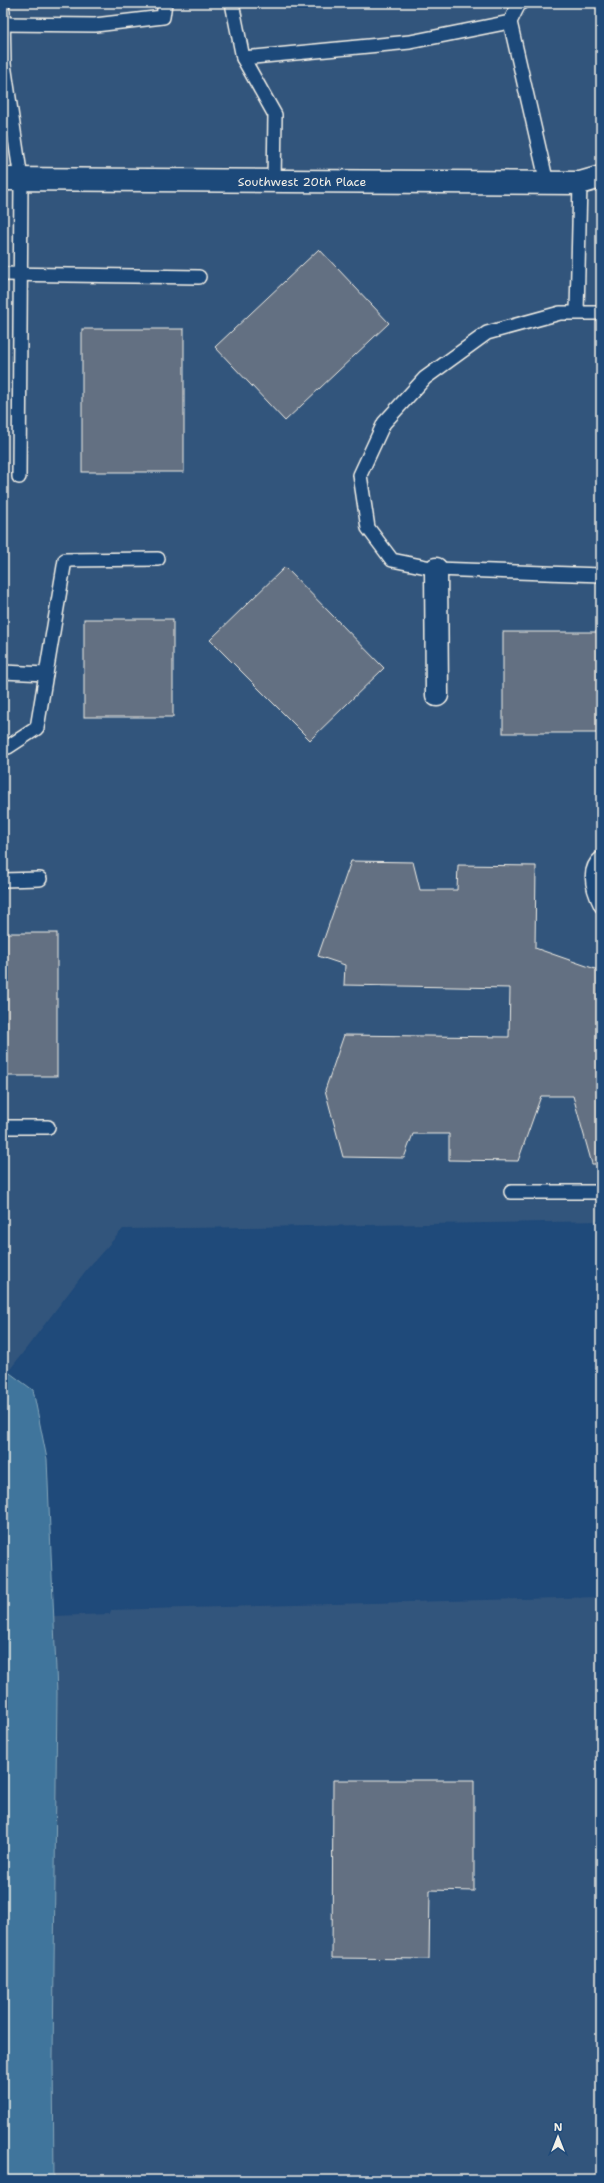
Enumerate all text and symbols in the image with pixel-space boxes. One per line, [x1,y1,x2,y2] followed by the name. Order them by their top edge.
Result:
[238,174,366,190] street label: Southwest 20th Place
[538,2117,578,2157] north arrow
[554,2120,563,2135] text: N

